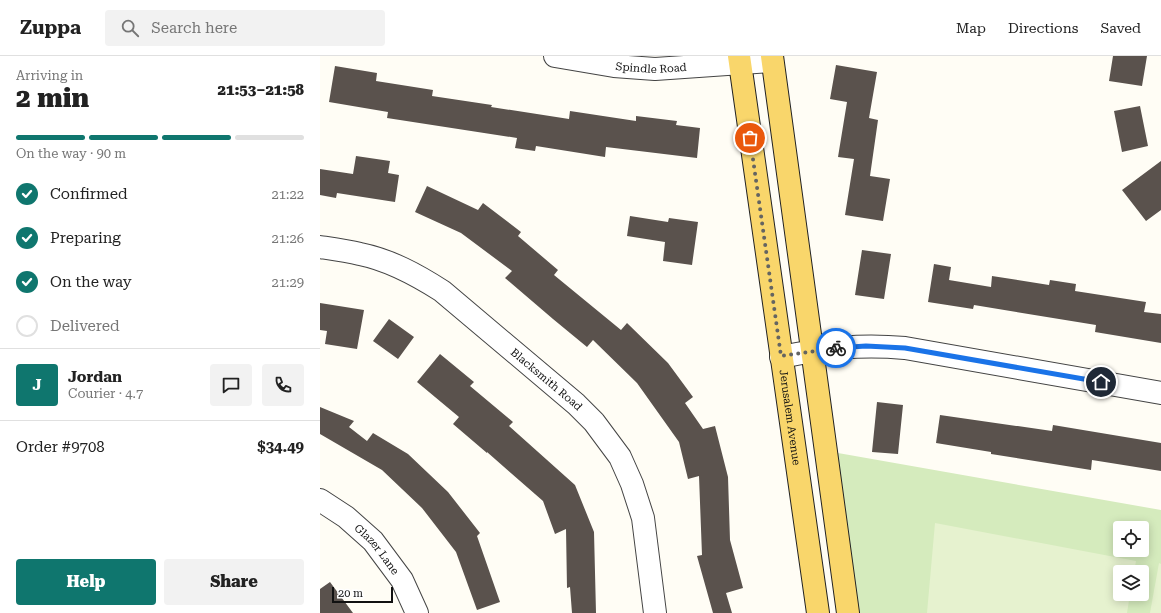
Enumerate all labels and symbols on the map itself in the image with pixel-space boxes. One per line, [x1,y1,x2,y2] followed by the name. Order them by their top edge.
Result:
[615,60,687,76] street label: Spindle Road
[733,121,767,155] pin
[816,328,856,368] courier
[508,345,585,413] street label: Blacksmith Road
[1084,365,1118,399] pin
[777,369,803,466] street label: Jerusalem Avenue
[352,521,402,577] street label: Glazer Lane
[332,585,393,604] scale bar

